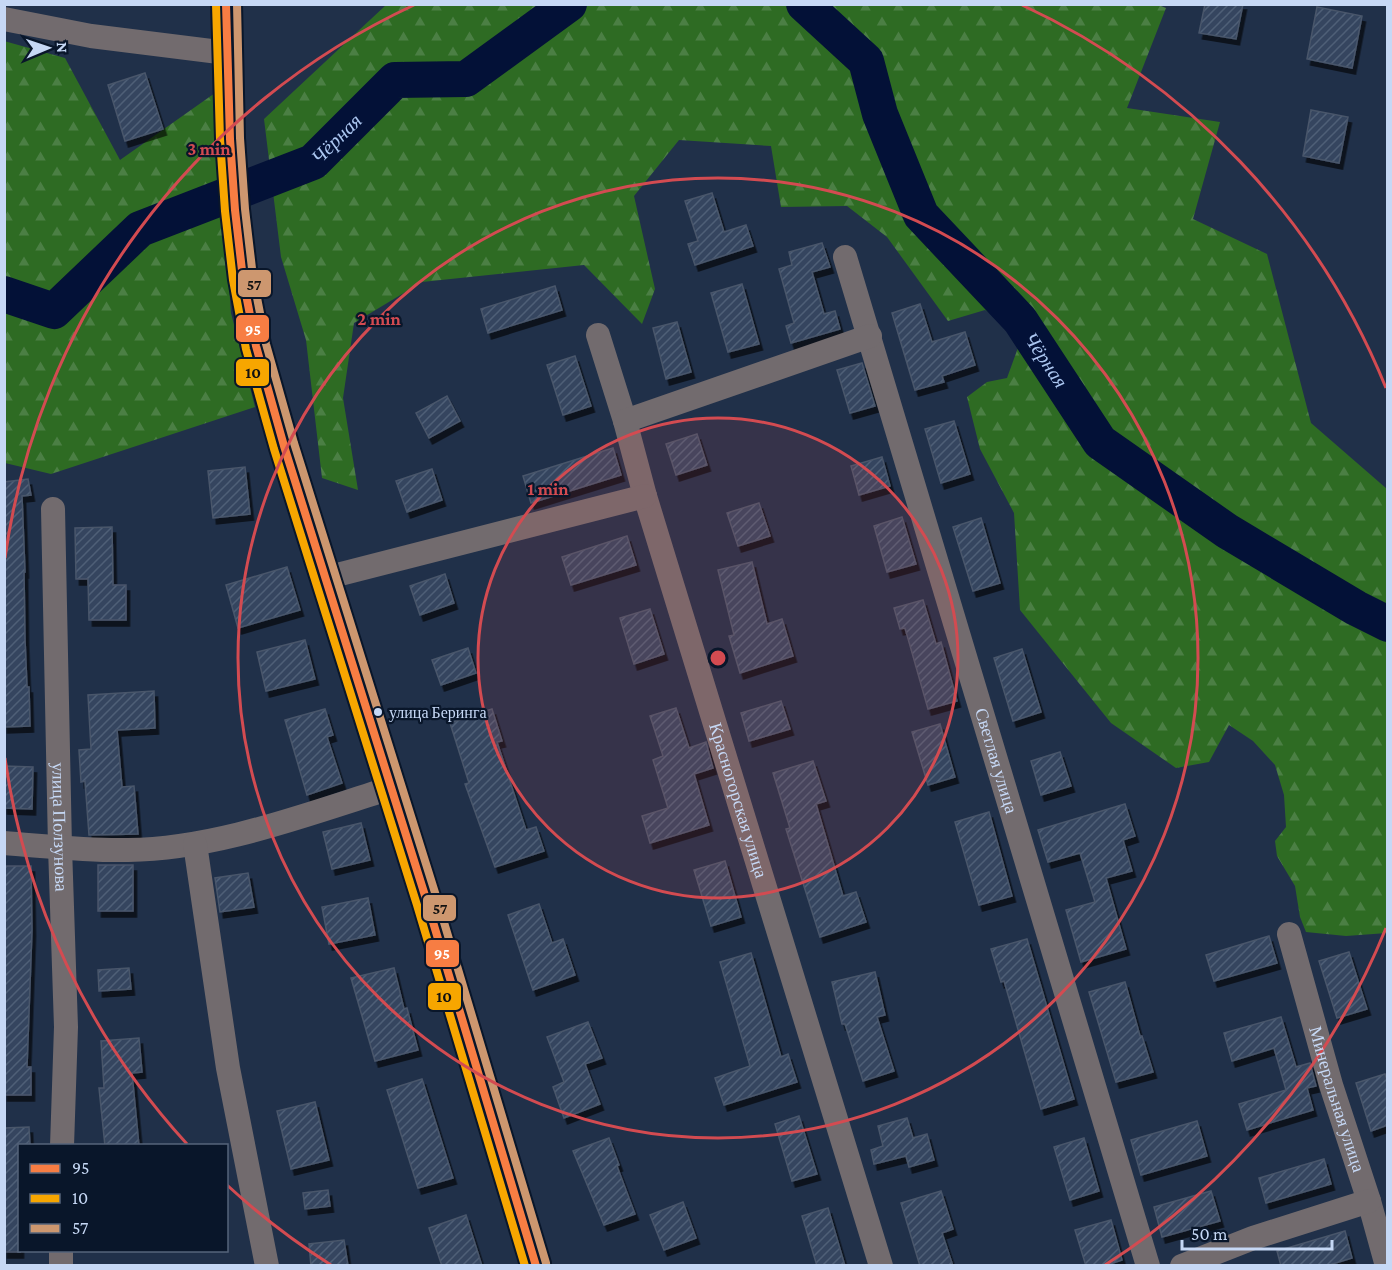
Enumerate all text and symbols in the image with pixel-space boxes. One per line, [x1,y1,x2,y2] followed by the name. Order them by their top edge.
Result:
[18,18,78,78] north arrow
[54,42,71,53] text: N
[307,109,366,168] water label: Чёрная
[187,139,231,159] text: 3 min
[237,269,272,298] line badge: 57
[246,276,262,293] text: 57
[357,309,401,329] text: 2 min
[235,314,270,343] line badge: 95
[245,321,261,338] text: 95
[1020,328,1072,392] water label: Чёрная
[235,358,270,387] line badge: 10
[245,364,261,381] text: 10
[528,479,569,499] text: 1 min
[708,648,728,668] centre of rings
[389,704,487,722] place label: улица Беринга
[372,706,384,718] marker: улица Беринга
[971,706,1022,816] street label: Светлая улица
[705,720,771,880] street label: Красногорская улица
[48,762,71,892] street label: улица Ползунова
[422,894,457,922] line badge: 57
[432,900,448,917] text: 57
[425,939,460,968] line badge: 95
[434,945,450,962] text: 95
[427,982,462,1011] line badge: 10
[436,988,452,1005] text: 10
[1305,1024,1369,1175] street label: Минеральная улица
[18,1144,228,1252] legend
[72,1158,89,1178] text: 95
[72,1188,88,1208] text: 10
[1182,1213,1332,1251] scale bar
[72,1218,88,1238] text: 57
[1191,1224,1228,1244] text: 50 m

